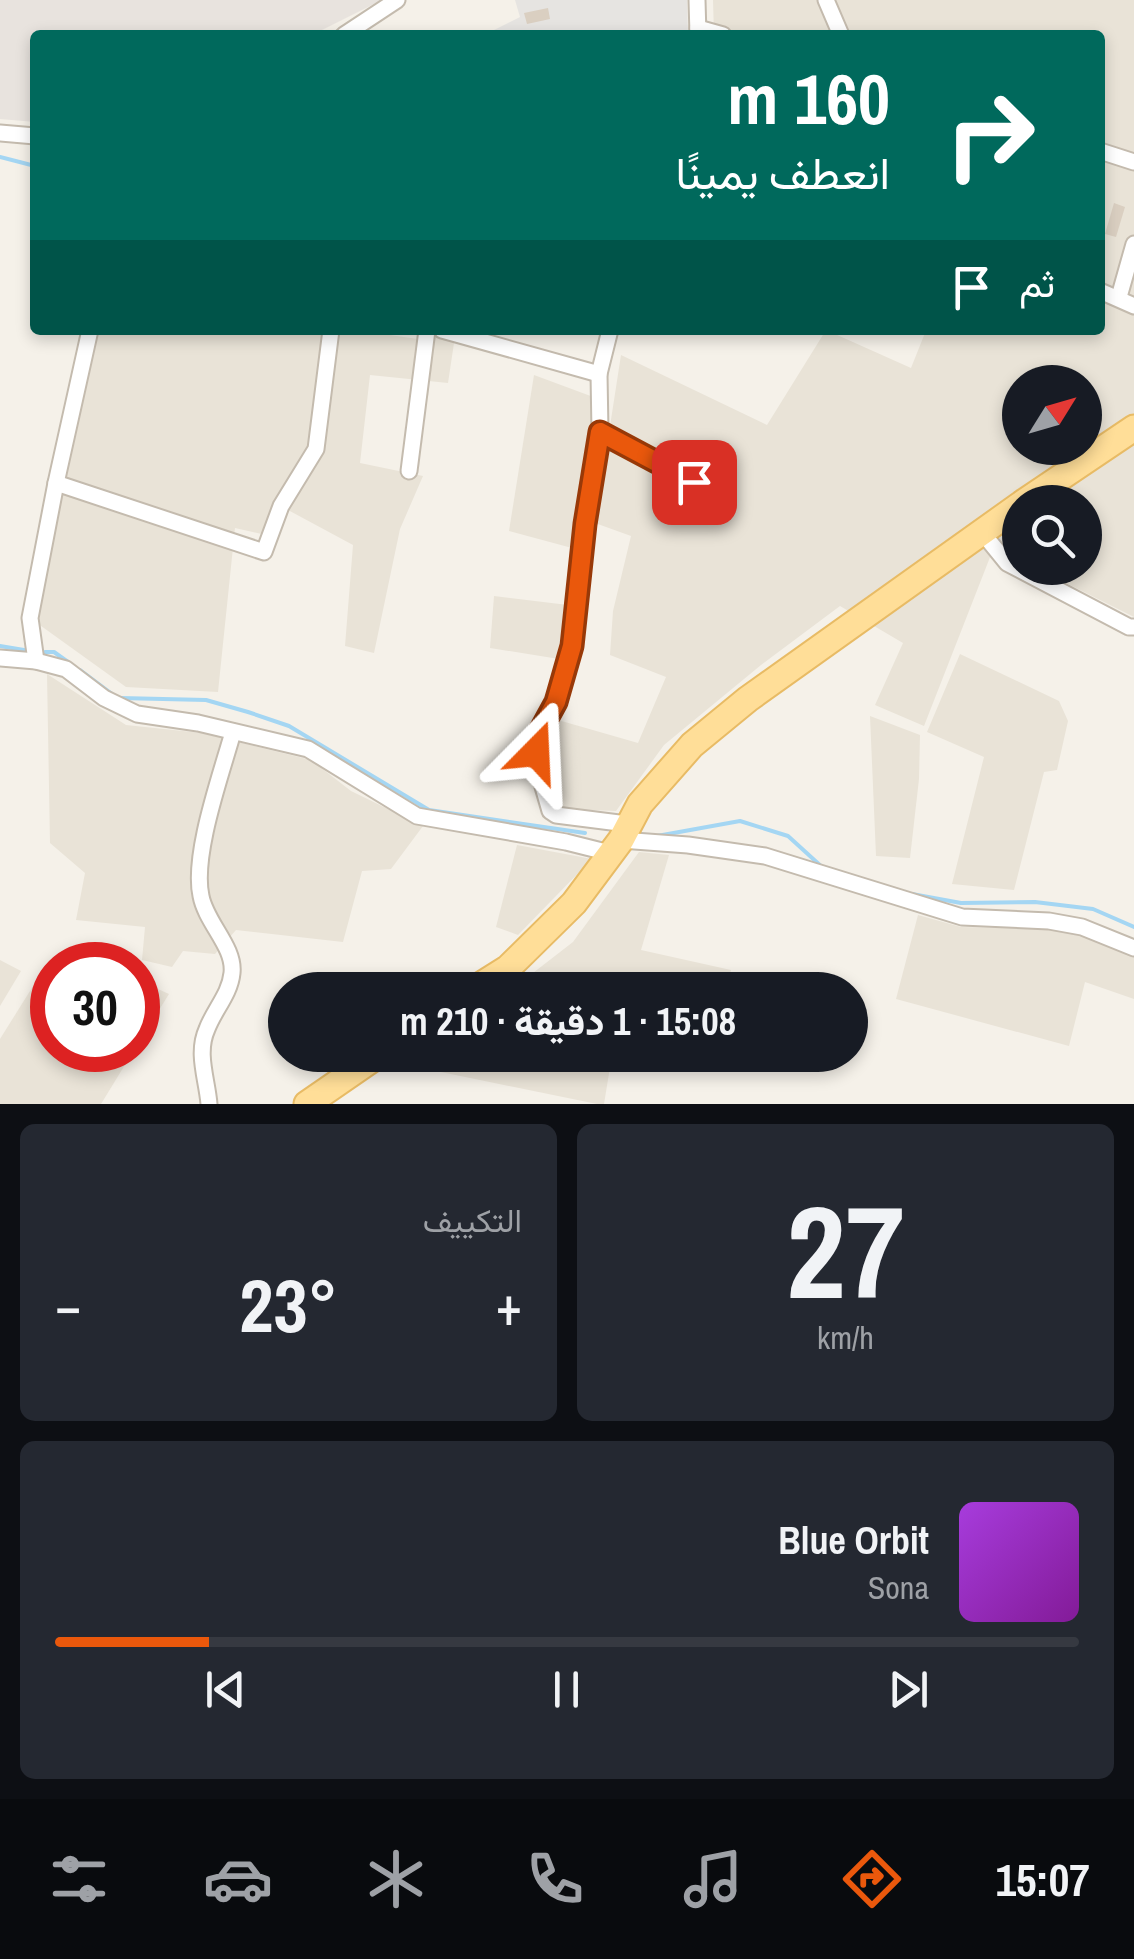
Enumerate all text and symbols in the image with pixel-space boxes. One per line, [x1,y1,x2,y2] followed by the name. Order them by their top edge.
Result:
[727,52,890,146] text: 160 m
[925,70,1055,200] icon: right
[675,142,890,203] text: انعطف يمينًا
[1019,258,1055,309] text: ثم
[944,260,999,315] icon: arrive
[1002,365,1102,465] north arrow
[1002,365,1102,585] map controls
[652,440,737,525] pin
[667,455,722,510] icon: arrive
[1002,485,1102,585] button: search
[484,700,588,804] position arrow
[30,942,160,1072] speed limit sign: 30
[400,996,736,1047] text: 15:08 · 1 دقيقة · 210 m
[786,1163,905,1339] text: 27
[423,1199,522,1242] text: التكييف
[239,1254,338,1355] text: 23°
[55,1268,81,1342] text: −
[496,1268,522,1342] text: +
[817,1316,874,1359] text: km/h
[778,1515,929,1566] text: Blue Orbit
[868,1566,929,1609] text: Sona
[198,1662,253,1717] icon: previous
[539,1662,594,1717] icon: pause
[881,1662,936,1717] icon: next
[44,1844,114,1914] icon: filters
[203,1844,273,1914] icon: car
[361,1844,431,1914] icon: climate
[520,1844,590,1914] icon: phone
[678,1844,748,1914] icon: music
[837,1844,907,1914] icon: directions
[995,1849,1090,1910] text: 15:07

